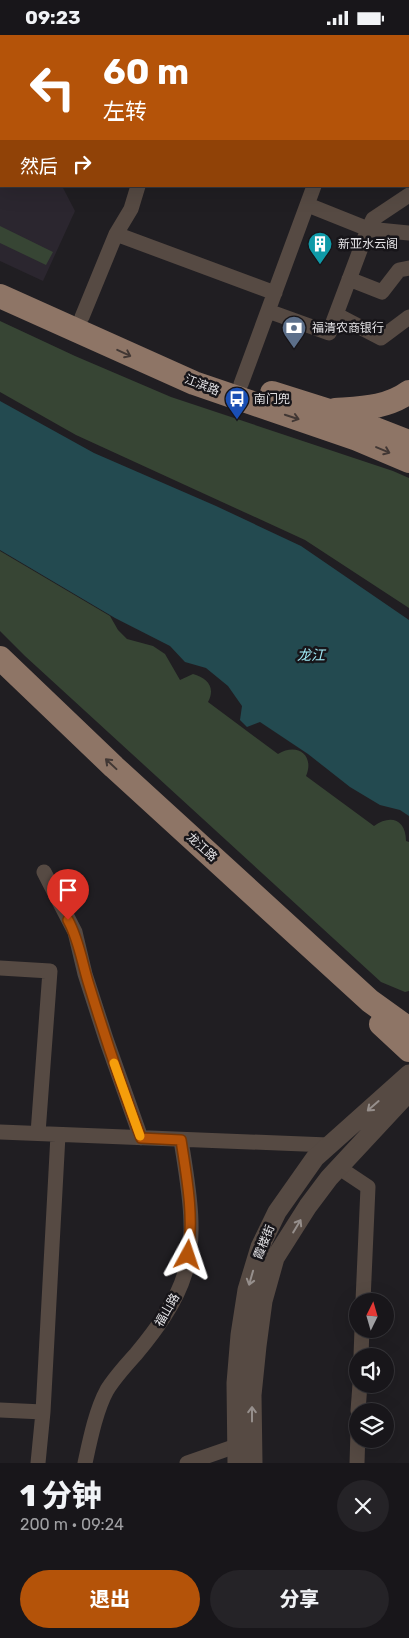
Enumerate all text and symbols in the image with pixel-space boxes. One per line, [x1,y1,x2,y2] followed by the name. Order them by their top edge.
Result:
[25,6,81,29] text: 09:23
[103,51,189,93] text: 60 m
[20,55,85,120] icon: left
[103,98,147,125] text: 左转
[68,150,96,178] icon: right
[20,155,58,178] text: 然后
[307,231,333,265] building icon: 新亚水云阁
[338,237,398,251] place label: 新亚水云阁
[281,315,307,349] bank icon: 福清农商银行
[312,321,384,335] place label: 福清农商银行
[116,348,131,358] one-way arrow
[183,372,221,398] street label: 江滨路
[224,386,250,420] bus stop icon: 南门兜
[254,392,290,406] place label: 南门兜
[284,412,300,422] one-way arrow
[375,445,390,455] one-way arrow
[297,647,327,664] water label: 龙江
[105,758,118,770] one-way arrow
[184,830,220,864] street label: 龙江路
[47,869,89,920] pin
[54,876,82,904] icon: arrive
[366,1101,379,1112] one-way arrow
[292,1219,302,1233] one-way arrow
[251,1223,277,1261] street label: 霞楼街
[161,1228,213,1280] position arrow
[246,1270,256,1286] one-way arrow
[152,1291,182,1329] street label: 福山路
[349,1293,394,1337] north arrow
[349,1293,394,1448] map controls
[349,1348,394,1393] button: sound
[349,1403,394,1448] button: layers
[247,1407,257,1423] one-way arrow
[20,1478,102,1514] text: 1 分钟
[337,1480,389,1532] button: close
[20,1515,124,1534] text: 200 m · 09:24
[20,1570,200,1628] button: 退出
[210,1570,389,1628] button: 分享

